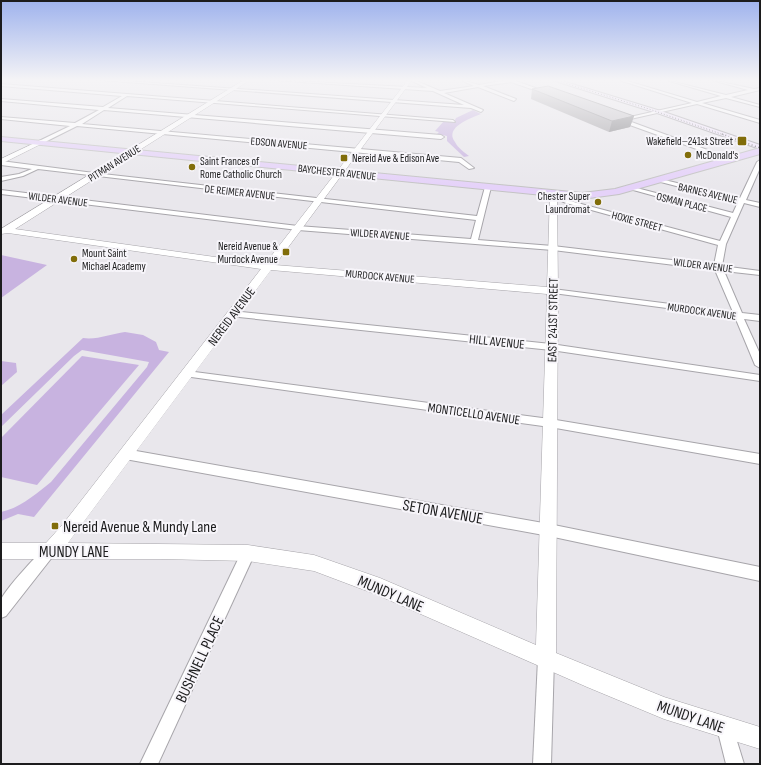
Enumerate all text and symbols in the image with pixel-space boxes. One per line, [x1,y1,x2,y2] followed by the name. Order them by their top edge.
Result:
[250,135,308,152] street label: EDSON AVENUE
[646,135,734,148] place label: Wakefield–241st Street
[736,135,748,147] marker: Wakefield–241st Street
[86,142,143,185] street label: PITMAN AVENUE
[696,149,738,162] place label: McDonald's
[683,150,693,160] marker: McDonald's
[352,152,439,165] place label: Nereid Ave & Edison Ave
[339,153,349,163] marker: Nereid Ave & Edison Ave
[200,155,282,181] place label: Saint Frances of Rome Catholic Church
[187,162,197,172] marker: Saint Frances of Rome Catholic Church
[297,162,377,183] street label: BAYCHESTER AVENUE
[677,180,739,207] street label: BARNES AVENUE
[204,182,276,203] street label: DE REIMER AVENUE
[28,189,88,210] street label: WILDER AVENUE
[538,190,591,216] place label: Chester Super Laundromat
[655,190,709,215] street label: OSMAN PLACE
[593,197,603,207] marker: Chester Super Laundromat
[610,209,664,235] street label: HOXIE STREET
[350,226,410,243] street label: WILDER AVENUE
[217,240,278,266] place label: Nereid Avenue & Murdock Avenue
[82,247,147,273] place label: Mount Saint Michael Academy
[281,247,291,257] marker: Nereid Avenue & Murdock Avenue
[69,254,79,264] marker: Mount Saint Michael Academy
[673,255,733,276] street label: WILDER AVENUE
[345,267,415,286] street label: MURDOCK AVENUE
[544,278,562,362] street label: EAST 241ST STREET
[205,284,259,349] street label: NEREID AVENUE
[667,300,737,323] street label: MURDOCK AVENUE
[468,331,525,353] street label: HILL AVENUE
[427,400,521,428] street label: MONTICELLO AVENUE
[401,496,484,529] street label: SETON AVENUE
[63,518,217,537] place label: Nereid Avenue & Mundy Lane
[50,521,60,531] marker: Nereid Avenue & Mundy Lane
[39,543,109,562] street label: MUNDY LANE
[354,572,426,617] street label: MUNDY LANE
[172,613,229,706] street label: BUSHNELL PLACE
[654,697,727,738] street label: MUNDY LANE

